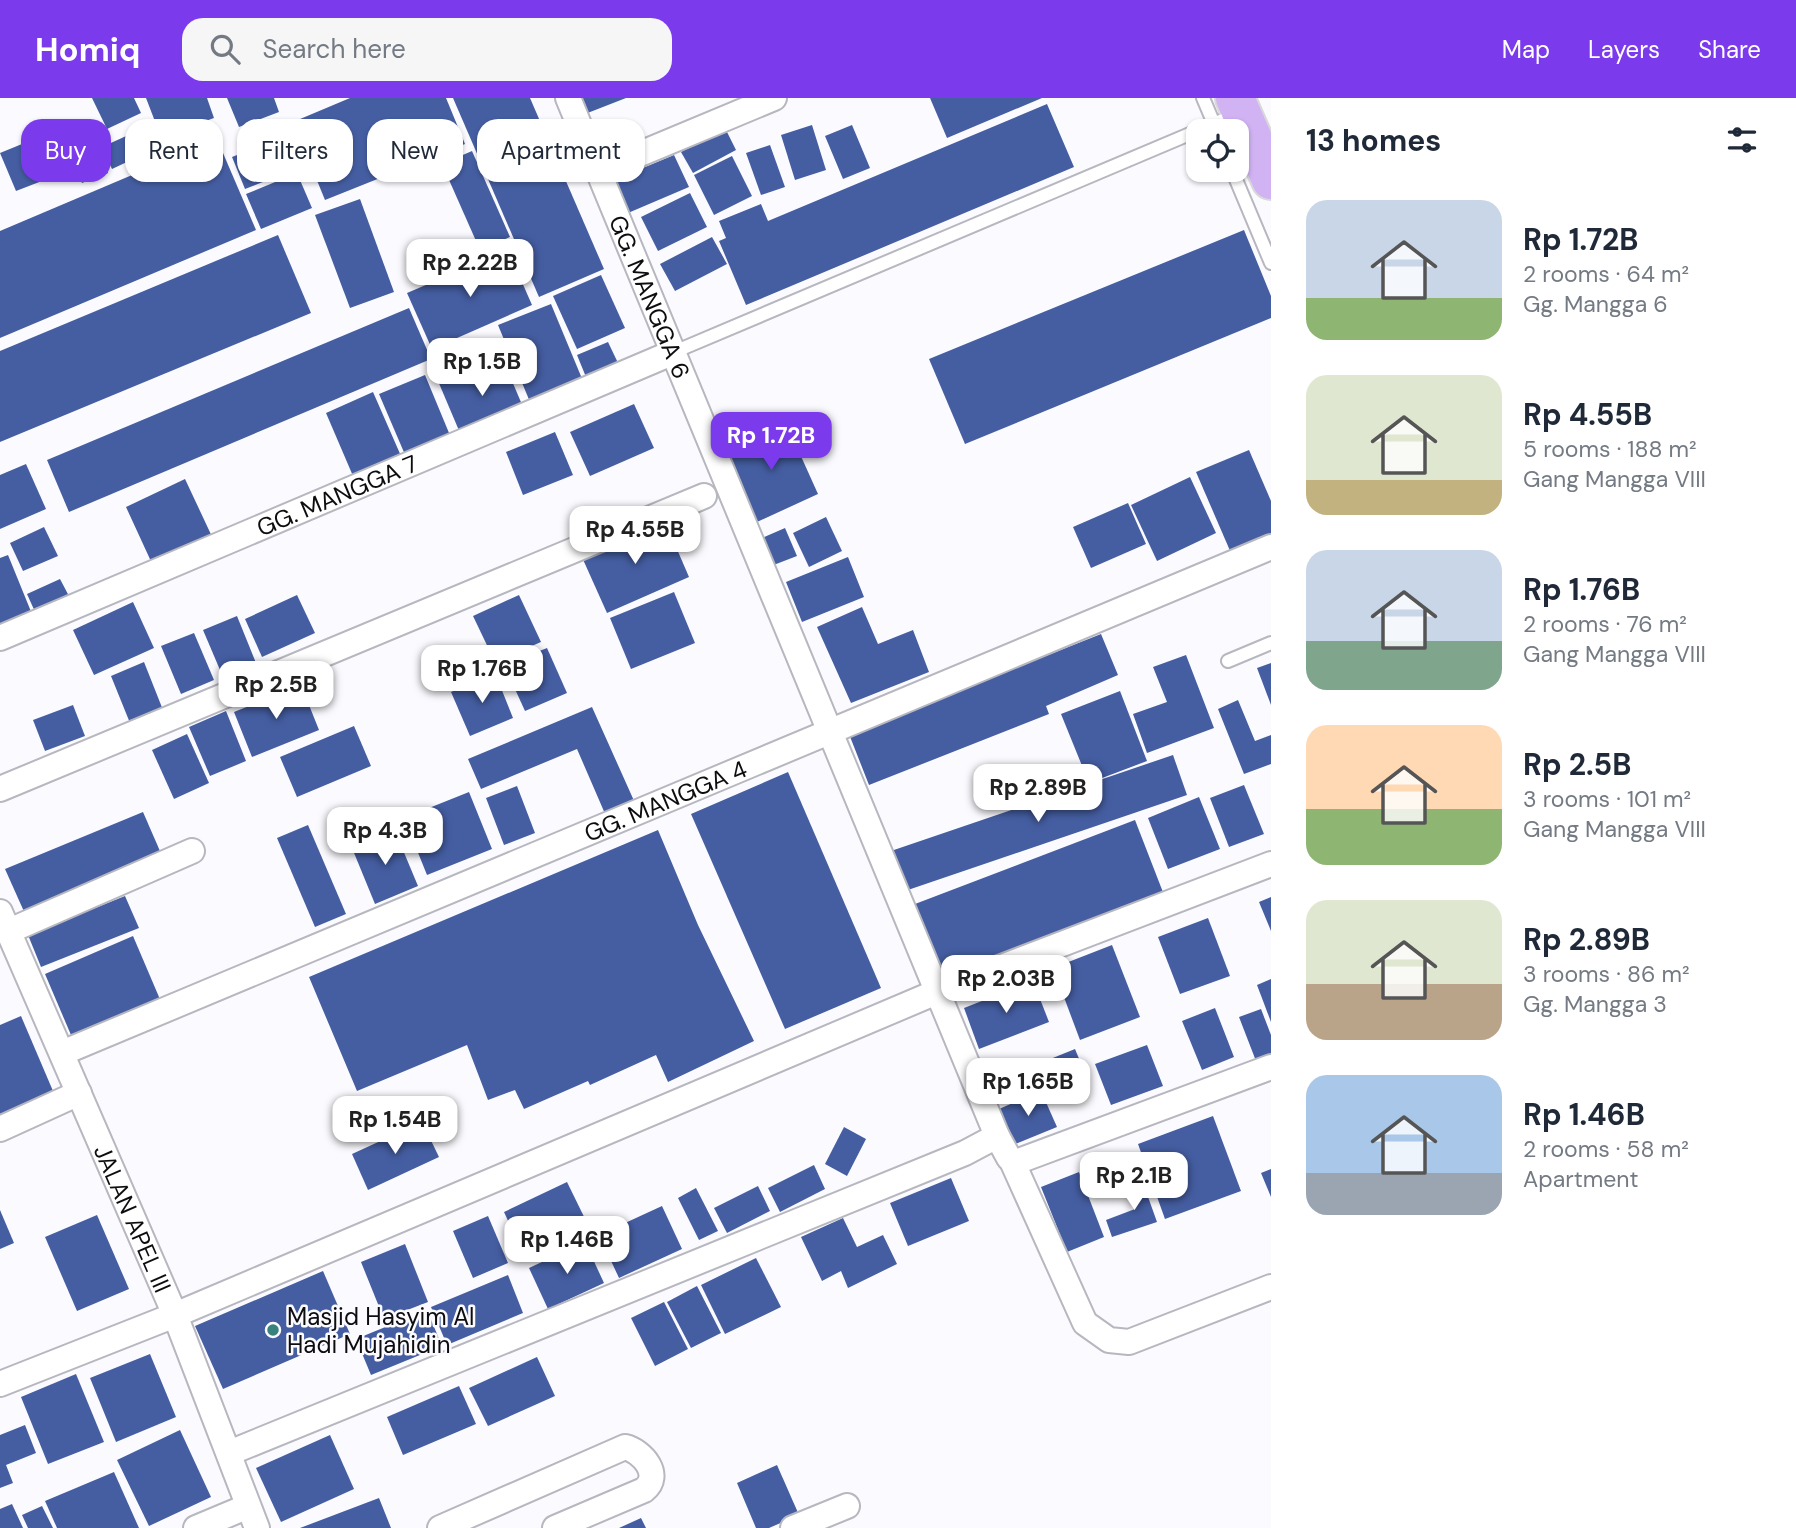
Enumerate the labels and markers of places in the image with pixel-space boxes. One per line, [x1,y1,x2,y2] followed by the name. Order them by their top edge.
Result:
[398,240,542,299] pin: Rp 2.22B
[417,338,547,398] pin: Rp 1.5B
[699,412,843,472] pin: Rp 1.72B
[563,506,707,566] pin: Rp 4.55B
[410,646,554,705] pin: Rp 1.76B
[211,662,341,721] pin: Rp 2.5B
[966,764,1110,824] pin: Rp 2.89B
[320,808,450,867] pin: Rp 4.3B
[934,956,1078,1015] pin: Rp 2.03B
[956,1058,1100,1118] pin: Rp 1.65B
[323,1096,467,1156] pin: Rp 1.54B
[1069,1152,1199,1212] pin: Rp 2.1B
[495,1216,639,1276] pin: Rp 1.46B
[287,1301,474,1360] place label: Masjid Hasyim Al Hadi Mujahidin
[265,1322,281,1338] marker: Masjid Hasyim Al Hadi Mujahidin

